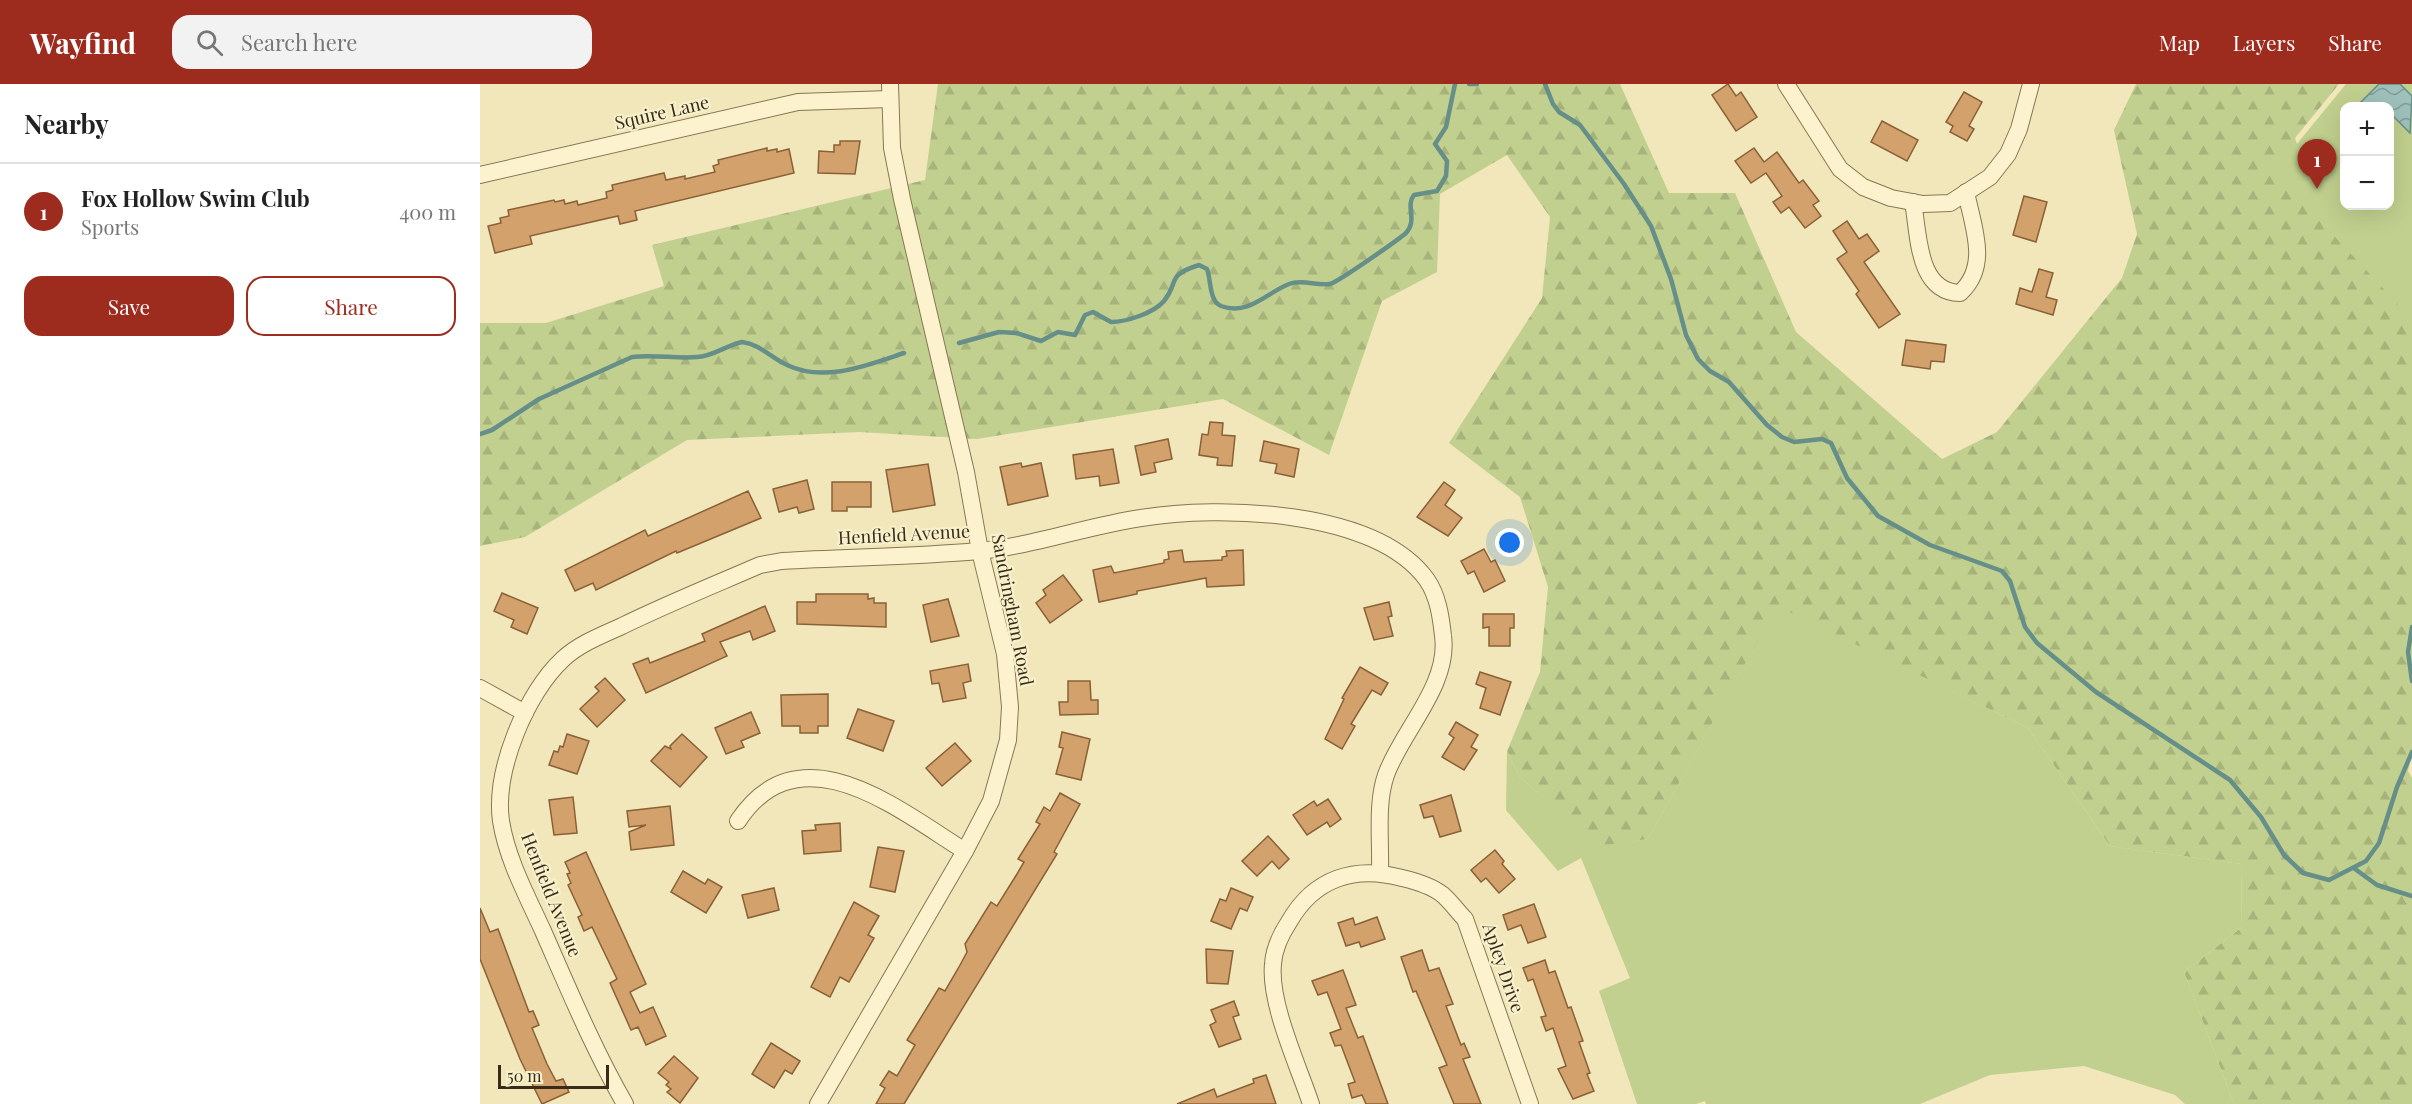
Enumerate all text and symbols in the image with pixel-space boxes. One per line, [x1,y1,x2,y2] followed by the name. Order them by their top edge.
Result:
[172,15,592,69] search box
[30,24,136,61] text: Wayfind
[193,26,226,59] icon: search
[241,27,357,57] text: Search here
[2159,28,2200,56] text: Map
[2233,28,2295,56] text: Layers
[2328,28,2382,56] text: Share
[612,90,711,135] street label: Squire Lane
[2340,102,2394,210] map controls
[2340,102,2394,156] button: +
[24,106,109,141] text: Nearby
[2298,140,2336,189] pin: 1
[2340,156,2394,210] button: −
[81,183,310,213] text: Fox Hollow Swim Club
[40,198,47,225] text: 1
[399,198,456,225] text: 400 m
[81,213,139,240] text: Sports
[24,276,234,336] button: Save
[246,276,456,336] button: Share
[837,519,971,549] street label: Henfield Avenue
[1495,528,1524,557] your location
[986,532,1040,688] street label: Sandringham Road
[516,829,588,960] street label: Henfield Avenue
[1477,919,1530,1015] street label: Apley Drive
[498,1062,609,1090] scale bar
[507,1065,541,1086] text: 50 m

